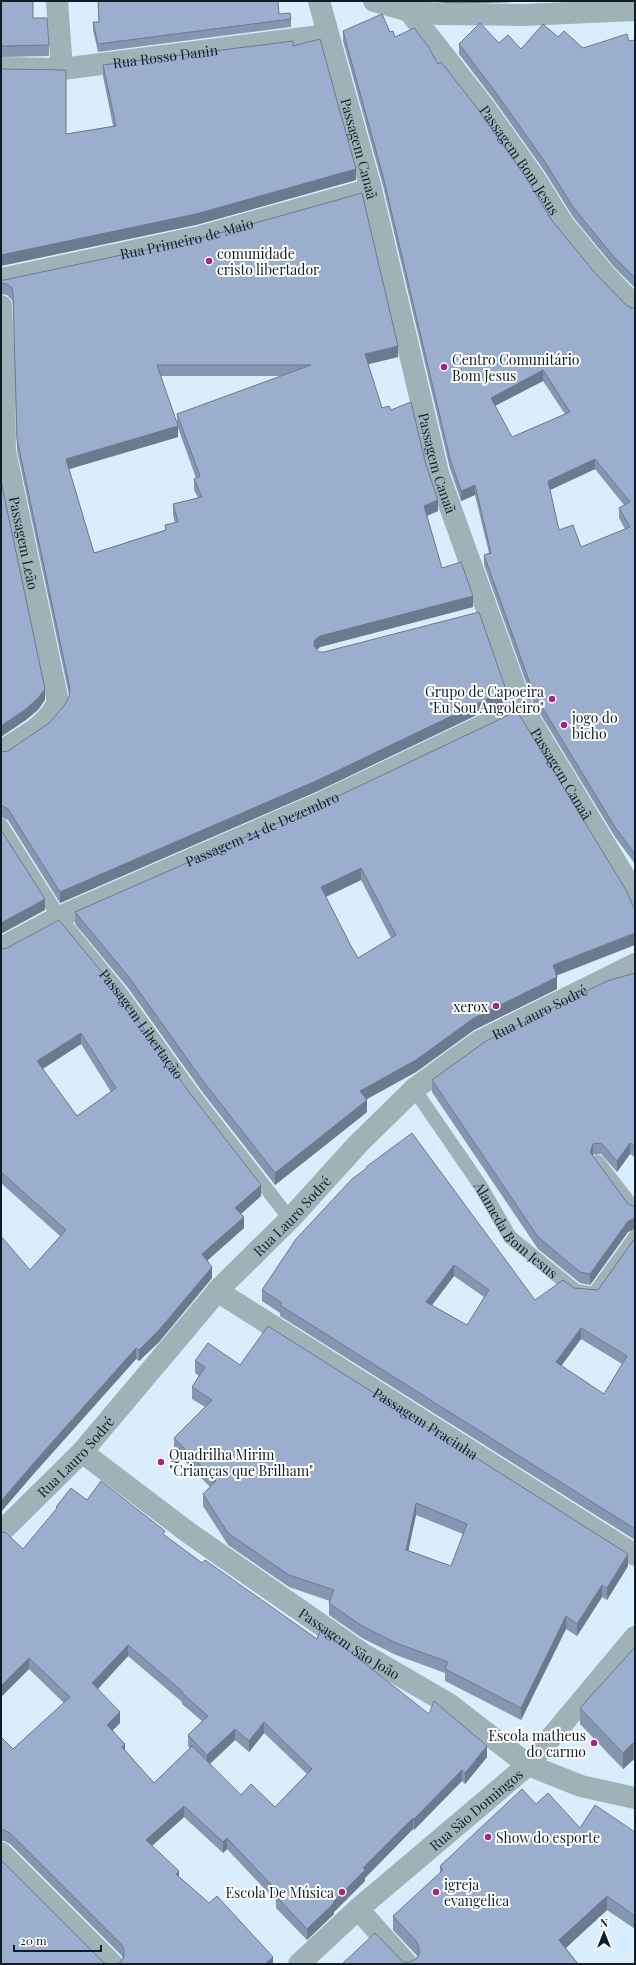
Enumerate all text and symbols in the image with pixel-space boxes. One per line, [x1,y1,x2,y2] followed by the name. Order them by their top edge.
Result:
[111,40,220,72] street label: Rua Rosso Danin
[337,96,383,201] street label: Passagem Canaã
[476,101,565,218] street label: Passagem Bom Jesus
[118,213,256,263] street label: Rua Primeiro de Maio
[217,244,320,279] place label: comunidade cristo libertador
[204,256,214,266] marker: comunidade cristo libertador
[452,350,580,385] place label: Centro Comunitário Bom Jesus
[439,362,449,372] marker: Centro Comunitário Bom Jesus
[415,411,461,516] street label: Passagem Canaã
[5,495,44,592] street label: Passagem Leão
[425,682,544,717] place label: Grupo de Capoeira "Eu Sou Angoleiro"
[547,694,557,704] marker: Grupo de Capoeira "Eu Sou Angoleiro"
[571,708,618,743] place label: jogo do bicho
[559,720,569,730] marker: jogo do bicho
[527,724,597,823] street label: Passagem Canaã
[182,786,342,870] street label: Passagem 24 de Dezembro
[95,965,189,1083] street label: Passagem Libertação
[488,980,590,1043] street label: Rua Lauro Sodré
[453,997,489,1016] place label: xerox
[491,1001,501,1011] marker: xerox
[249,1171,334,1260] street label: Rua Lauro Sodré
[470,1177,562,1282] street label: Alameda Bom Jesus
[370,1383,482,1463] street label: Passagem Pracinha
[33,1412,118,1501] street label: Rua Lauro Sodré
[169,1445,313,1480] place label: Quadrilha Mirim "Crianças que Brilham"
[156,1457,166,1467] marker: Quadrilha Mirim "Crianças que Brilham"
[295,1603,404,1683] street label: Passagem São João
[489,1726,586,1761] place label: Escola matheus do carmo
[589,1738,599,1748] marker: Escola matheus do carmo
[425,1764,527,1854] street label: Rua São Domingos
[496,1828,600,1847] place label: Show do esporte
[483,1832,493,1842] marker: Show do esporte
[444,1875,509,1910] place label: igreja evangelica
[226,1883,334,1902] place label: Escola De Música
[337,1887,347,1897] marker: Escola De Música
[431,1887,441,1897] marker: igreja evangelica
[584,1913,624,1953] north arrow
[600,1915,608,1930] text: N
[14,1927,101,1953] scale bar
[20,1932,47,1948] text: 20 m

